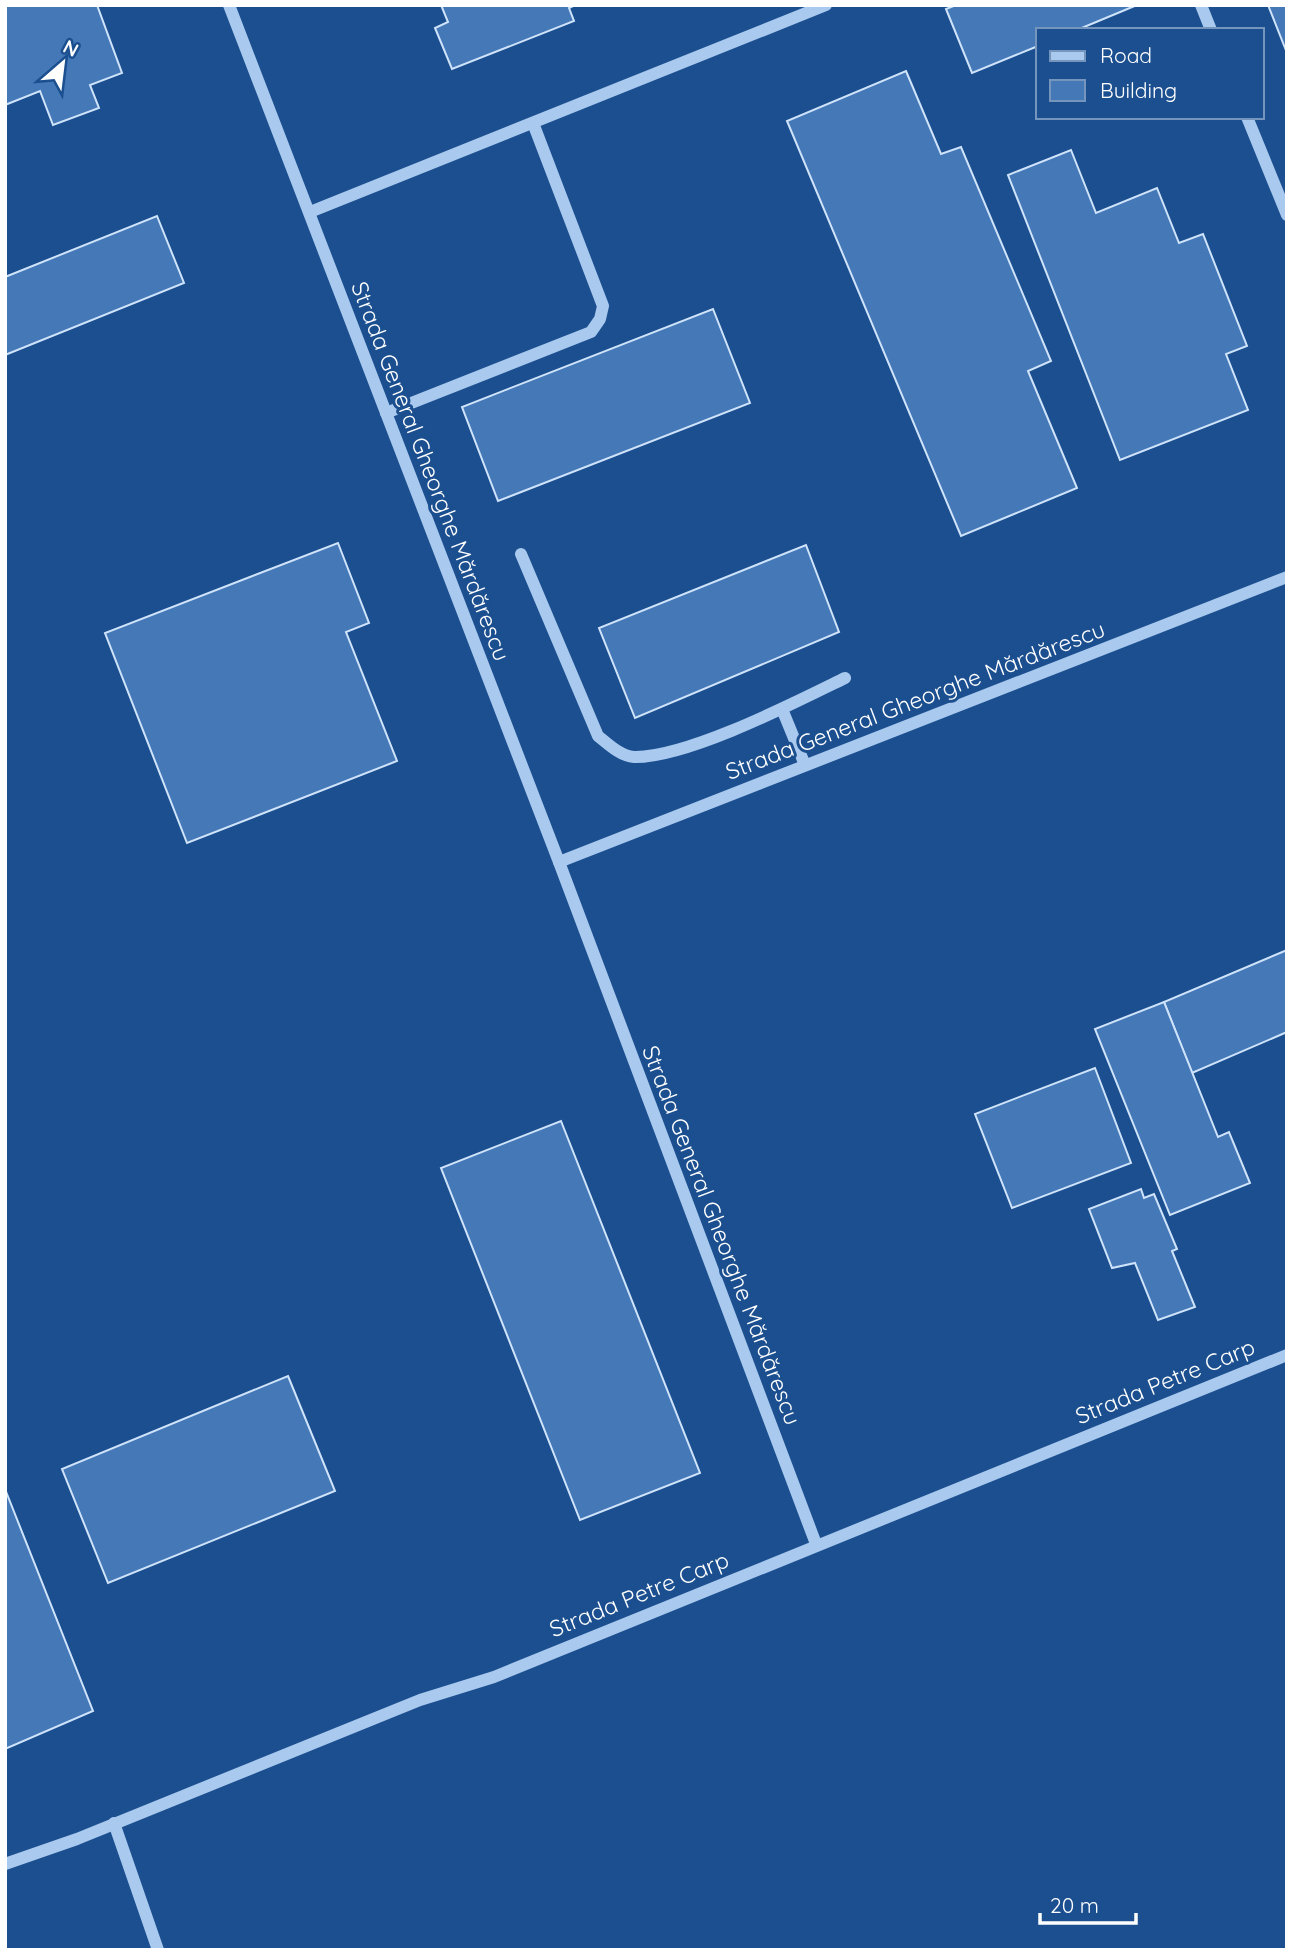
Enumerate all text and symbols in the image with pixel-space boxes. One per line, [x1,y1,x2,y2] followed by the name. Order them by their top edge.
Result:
[28,28,98,98] north arrow
[1036,28,1264,119] legend
[59,34,83,62] text: N
[1100,42,1152,68] text: Road
[1100,77,1177,103] text: Building
[345,277,517,665] street label: Strada General Gheorghe Mărdărescu
[721,614,1109,786] street label: Strada General Gheorghe Mărdărescu
[636,1041,808,1429] street label: Strada General Gheorghe Mărdărescu
[1071,1332,1259,1430] street label: Strada Petre Carp
[545,1545,733,1643] street label: Strada Petre Carp
[1040,1882,1136,1926] scale bar
[1050,1892,1099,1918] text: 20 m

